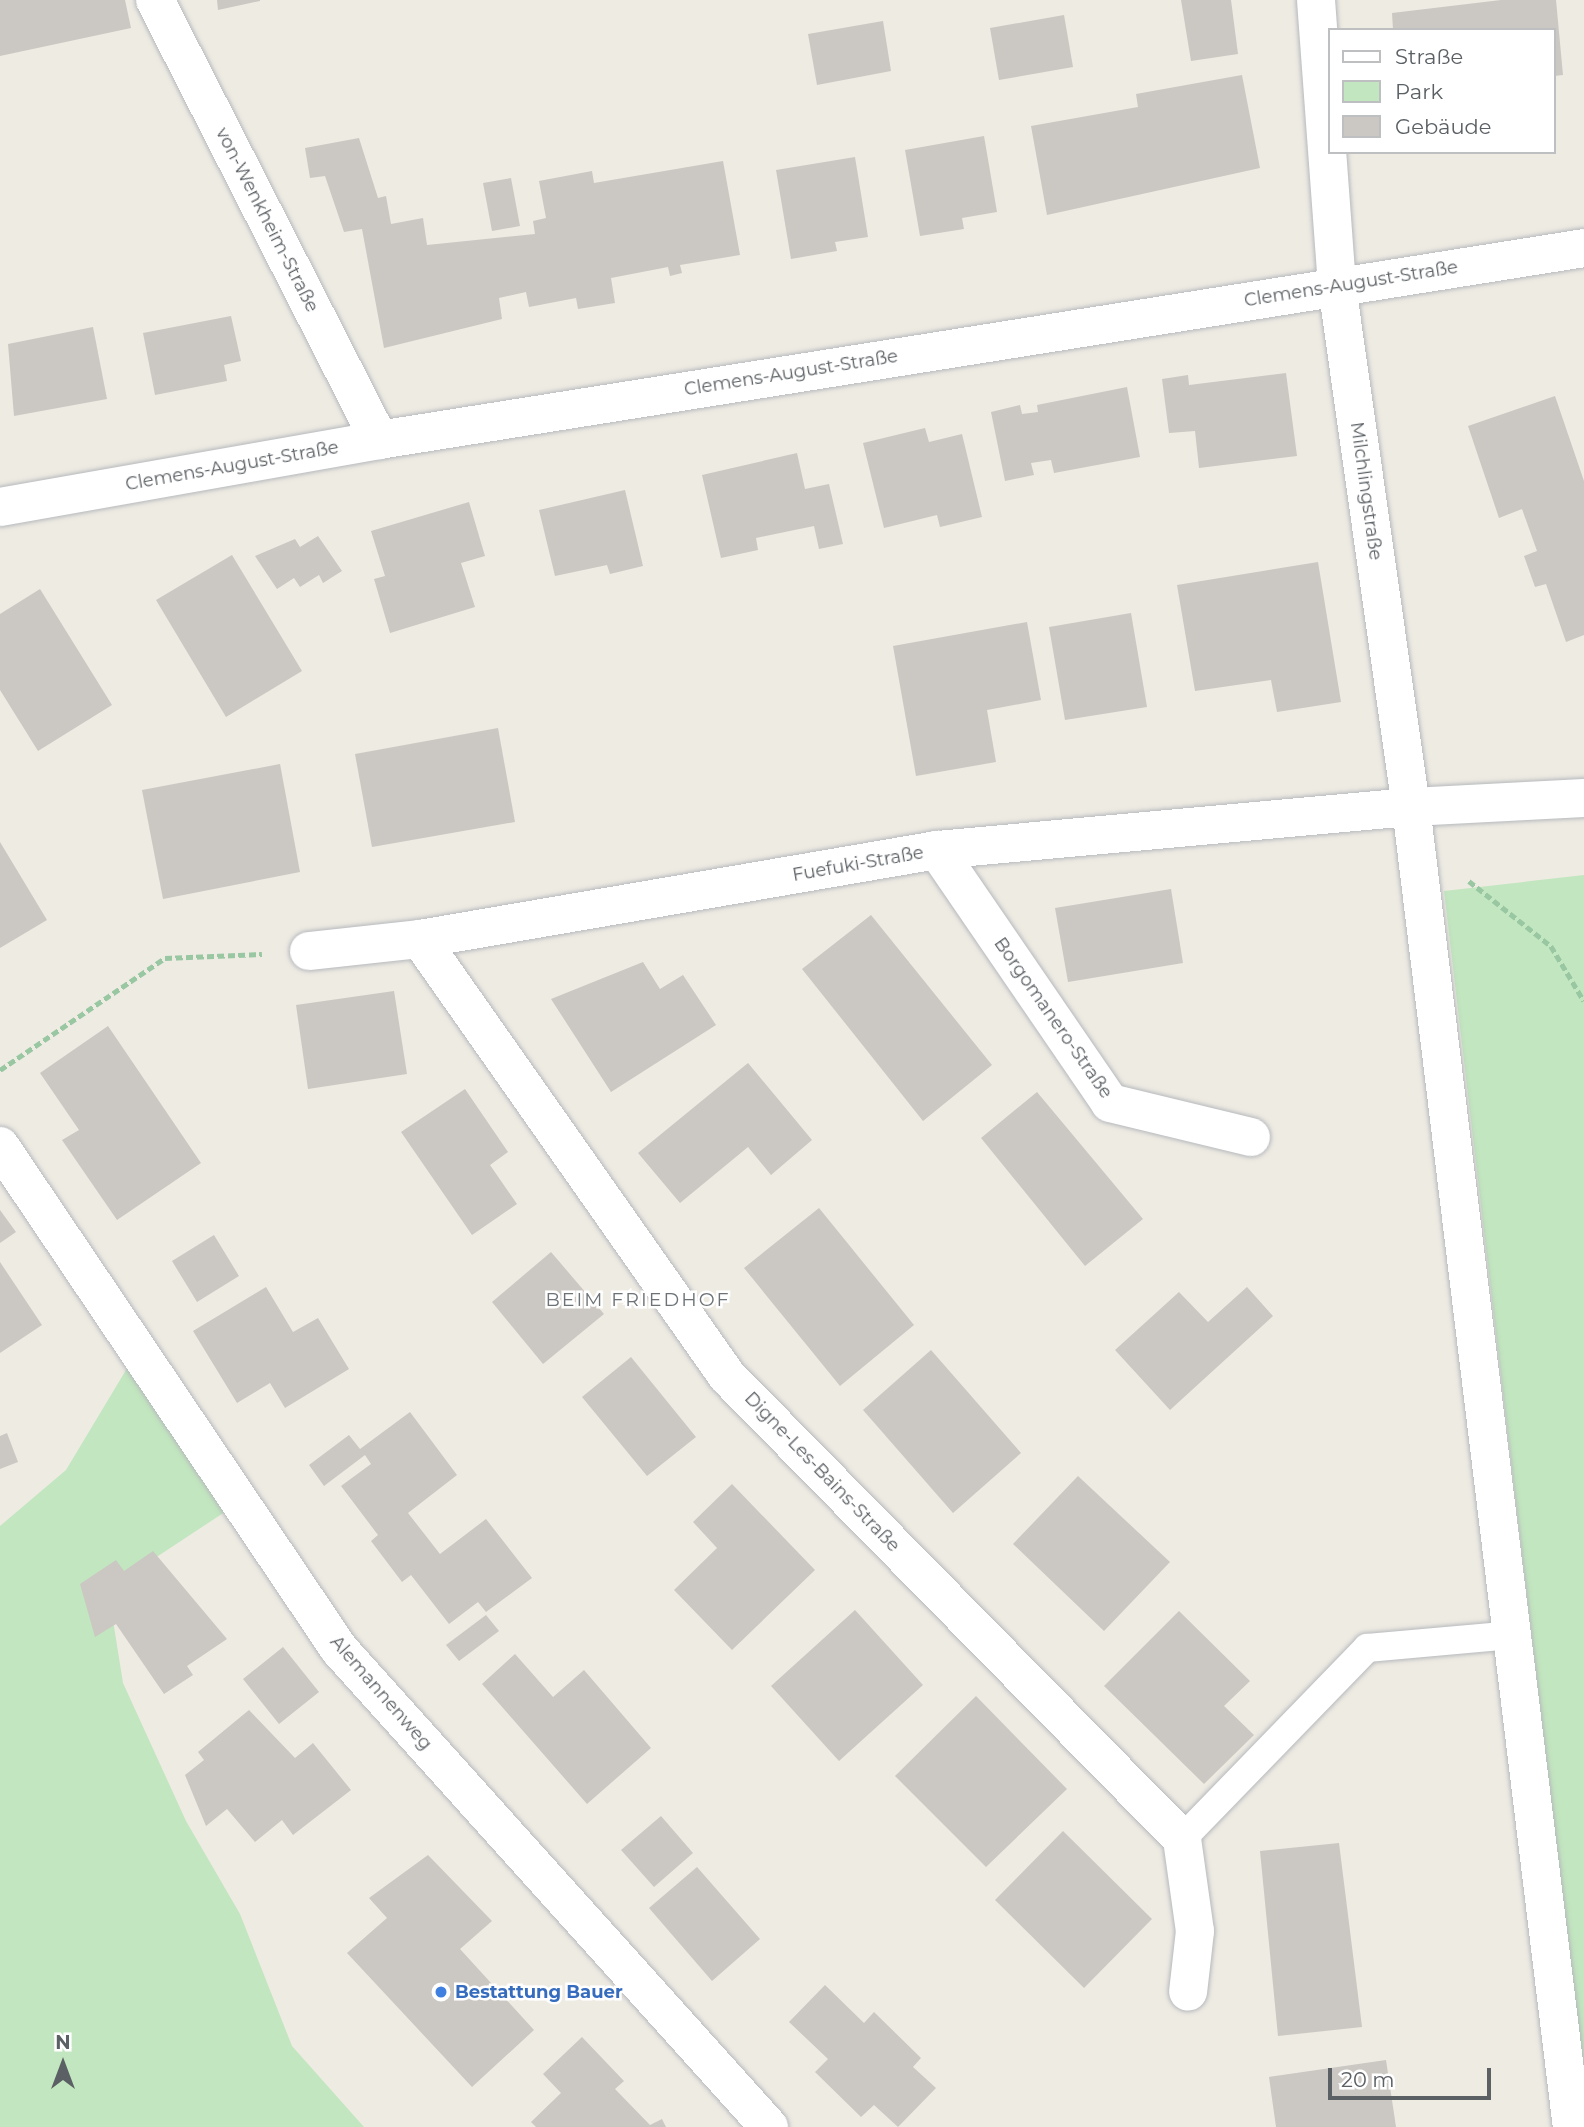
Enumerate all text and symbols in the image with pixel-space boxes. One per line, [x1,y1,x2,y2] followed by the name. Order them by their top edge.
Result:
[1328,28,1556,154] legend
[1395,44,1463,69] text: Straße
[1395,79,1443,104] text: Park
[1395,114,1492,139] text: Gebäude
[211,124,323,316] street label: von-Wenkheim-Straße
[1243,256,1459,312] street label: Clemens-August-Straße
[683,345,899,401] street label: Clemens-August-Straße
[1346,421,1386,561] street label: Milchlingstraße
[124,437,340,495] street label: Clemens-August-Straße
[791,842,925,886] street label: Fuefuki-Straße
[989,933,1117,1103] street label: Borgomanero-Straße
[547,1289,729,1311] district label: BEIM FRIEDHOF
[740,1388,904,1556] street label: Digne-Les-Bains-Straße
[326,1631,436,1755] street label: Alemannenweg
[455,1981,623,2003] place label: Bestattung Bauer
[433,1984,449,2000] marker: Bestattung Bauer
[28,2029,98,2099] north arrow
[55,2031,71,2054] text: N
[1332,2054,1495,2098] scale bar
[1341,2067,1395,2092] text: 20 m

